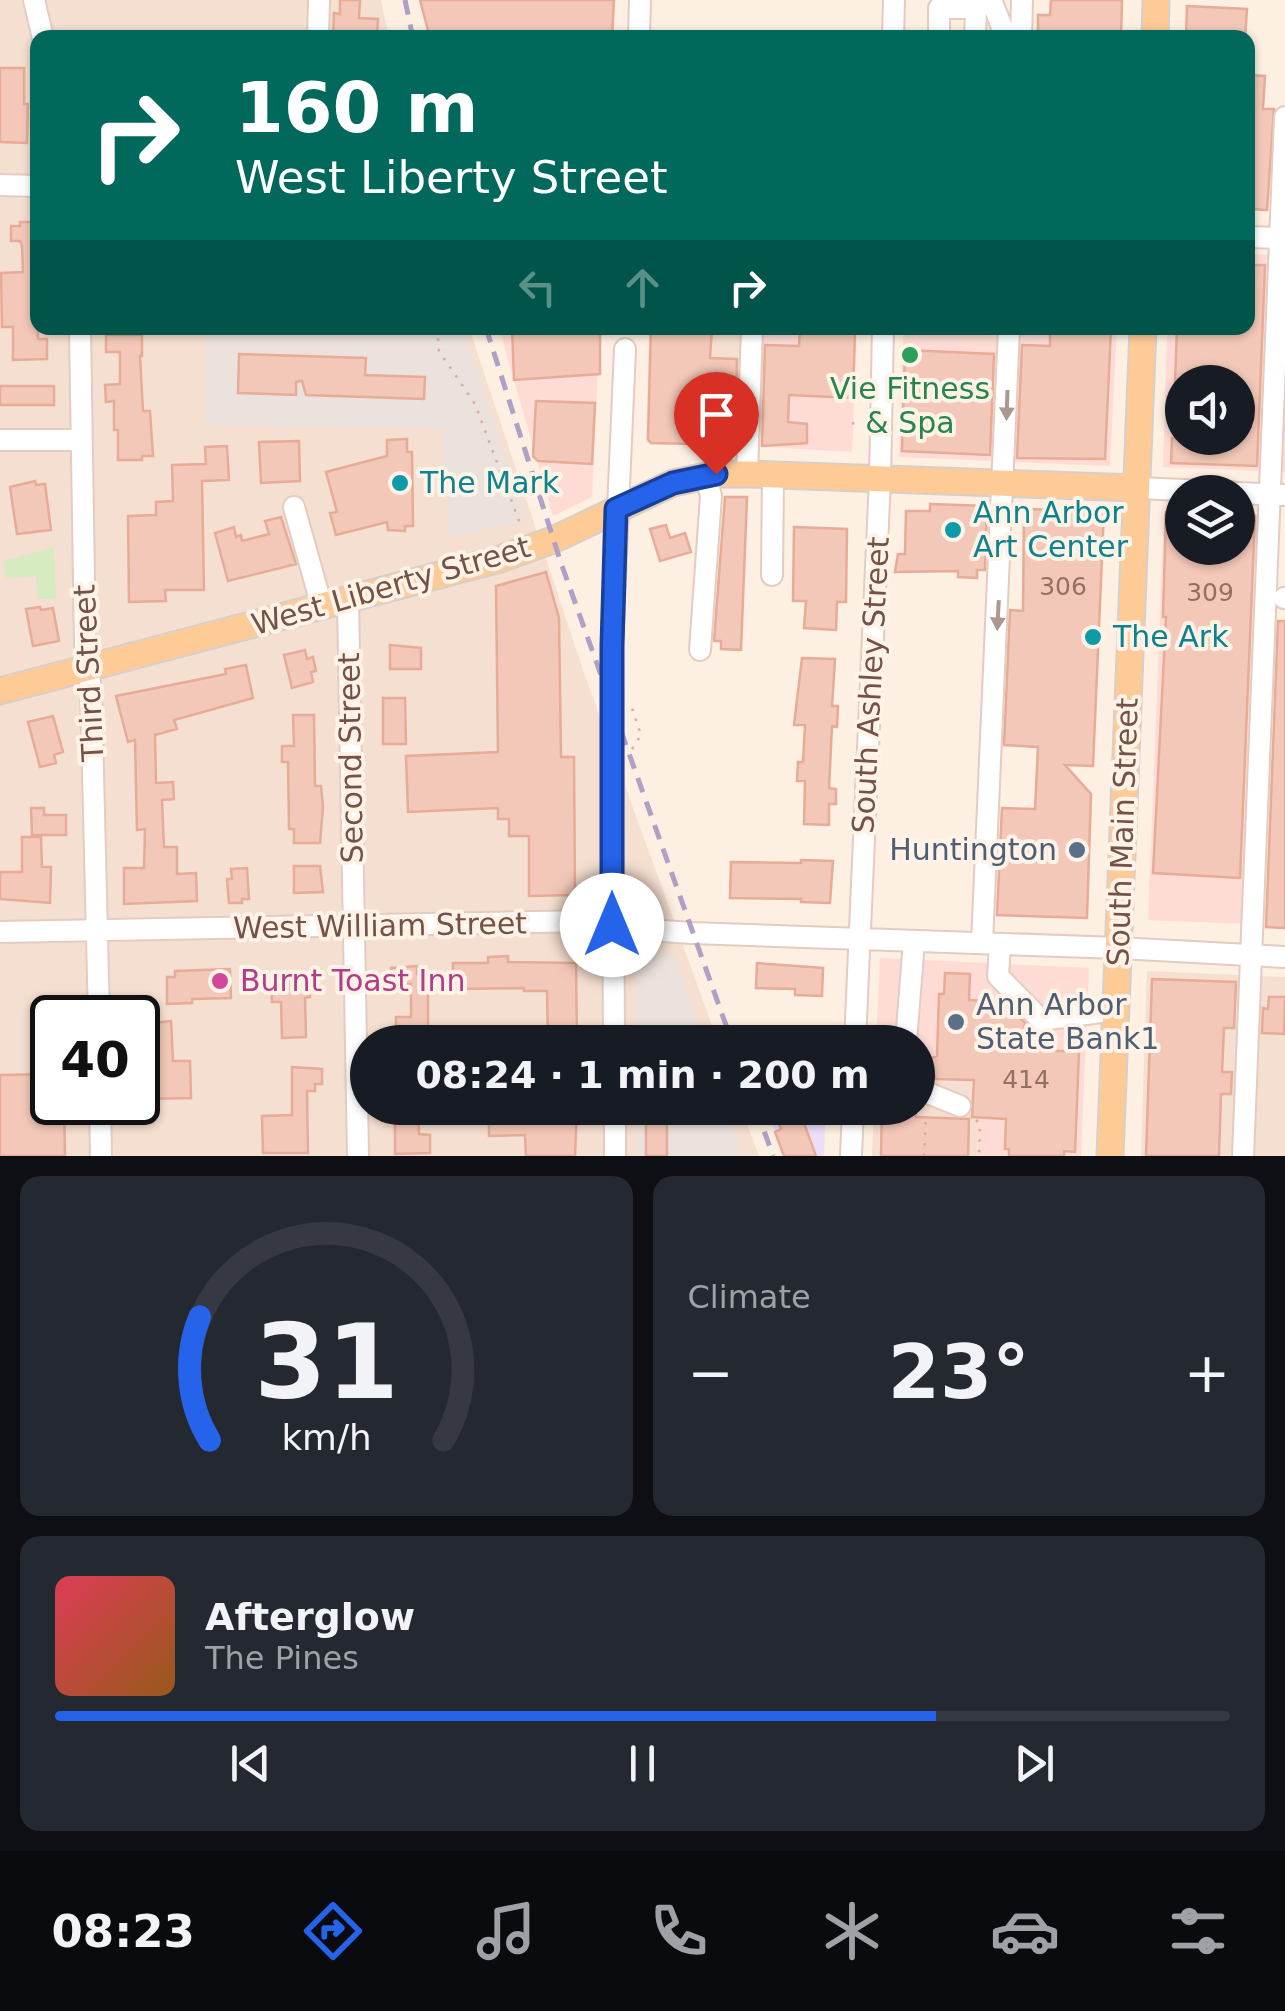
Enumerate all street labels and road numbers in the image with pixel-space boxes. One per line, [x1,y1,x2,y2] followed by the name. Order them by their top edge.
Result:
[247,529,535,642] street label: West Liberty Street
[845,535,896,834] street label: South Ashley Street
[66,583,111,763] street label: Third Street
[331,652,370,864] street label: Second Street
[1100,697,1145,967] street label: South Main Street
[233,905,527,946] street label: West William Street

